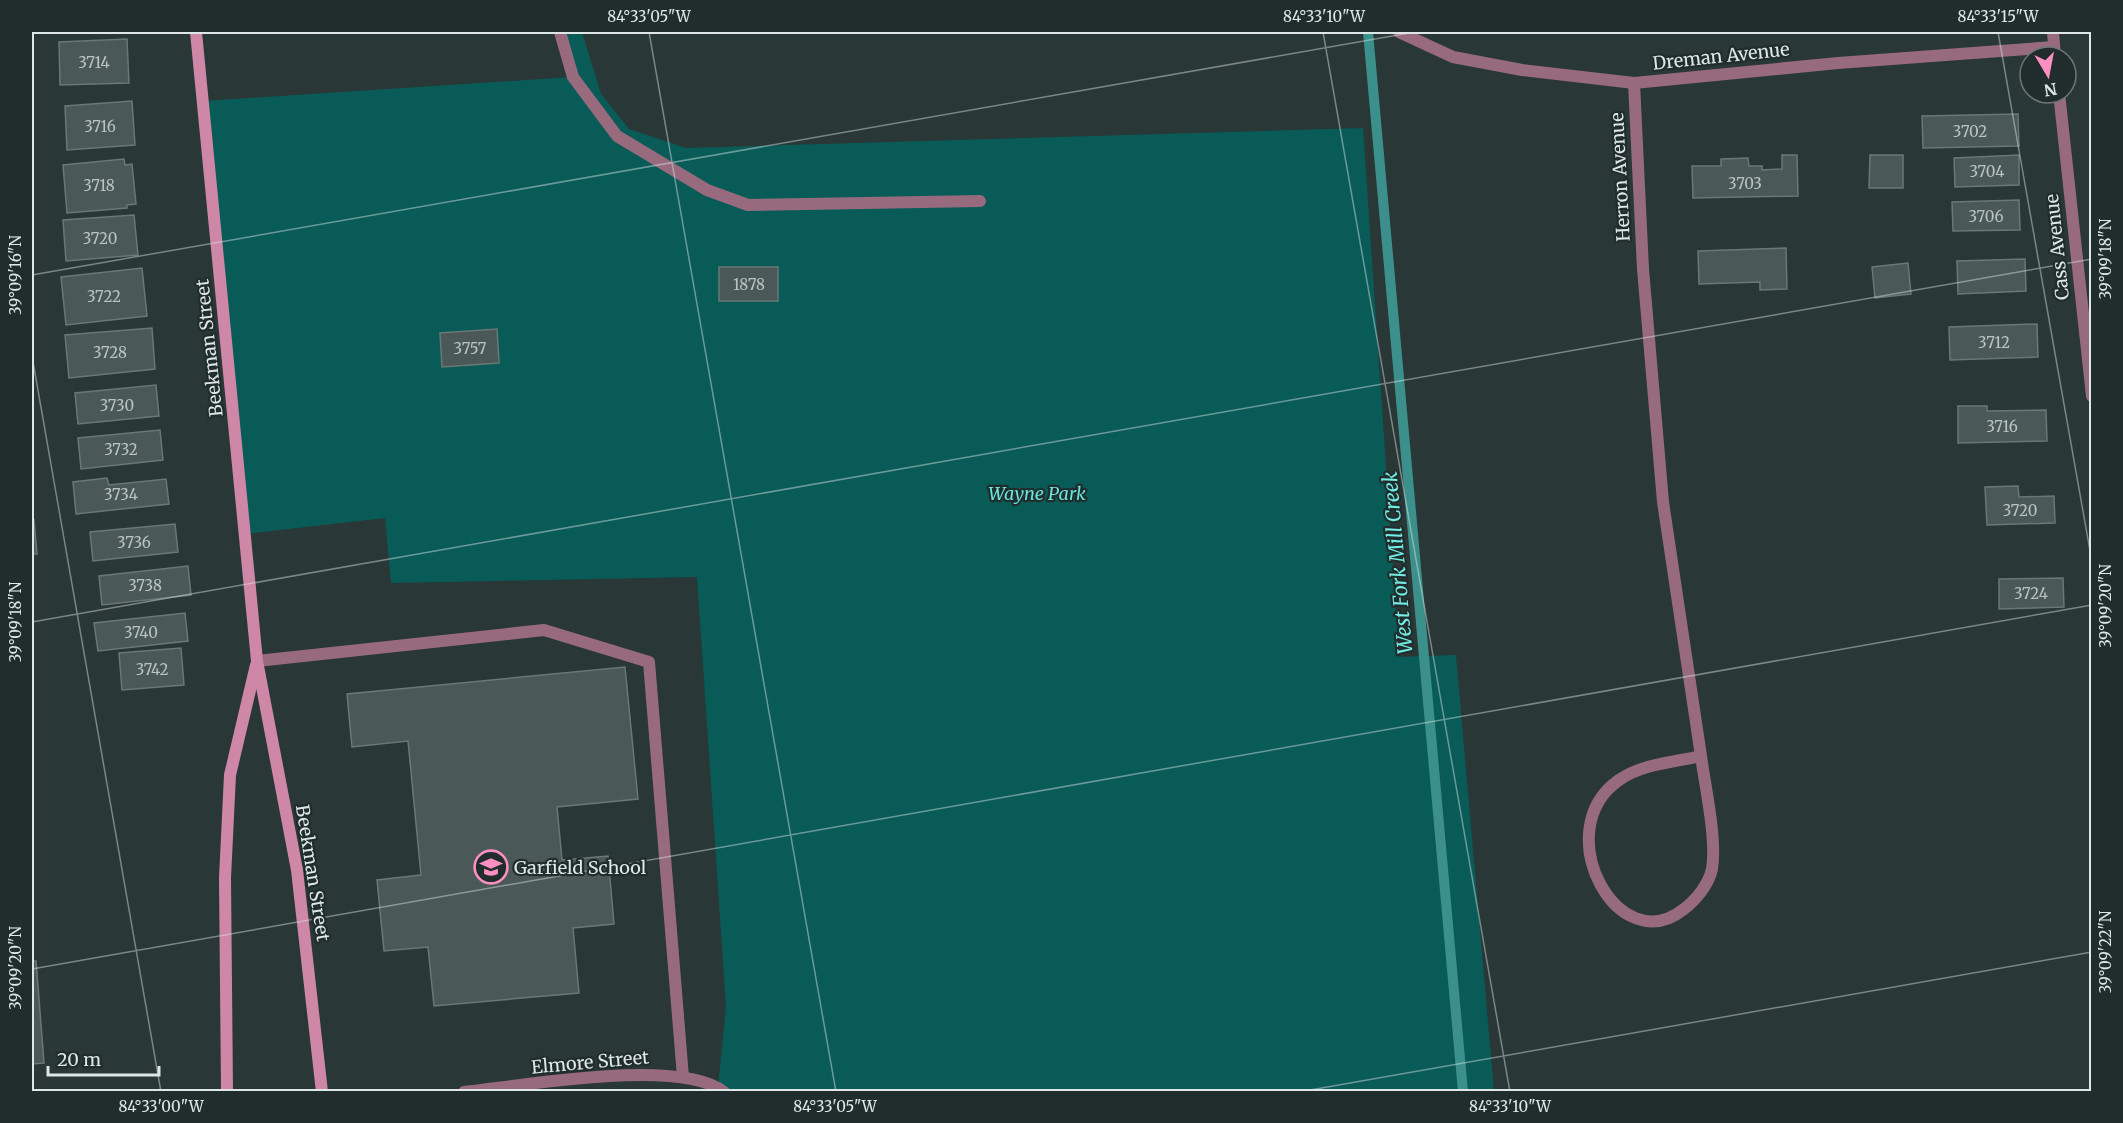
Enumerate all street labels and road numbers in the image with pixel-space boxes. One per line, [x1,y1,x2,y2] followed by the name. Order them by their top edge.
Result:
[1651,37,1791,75] street label: Dreman Avenue
[1605,112,1635,242] street label: Herron Avenue
[2040,193,2074,301] street label: Cass Avenue
[190,278,228,418] street label: Beekman Street
[291,803,335,943] street label: Beekman Street
[530,1045,650,1079] street label: Elmore Street

